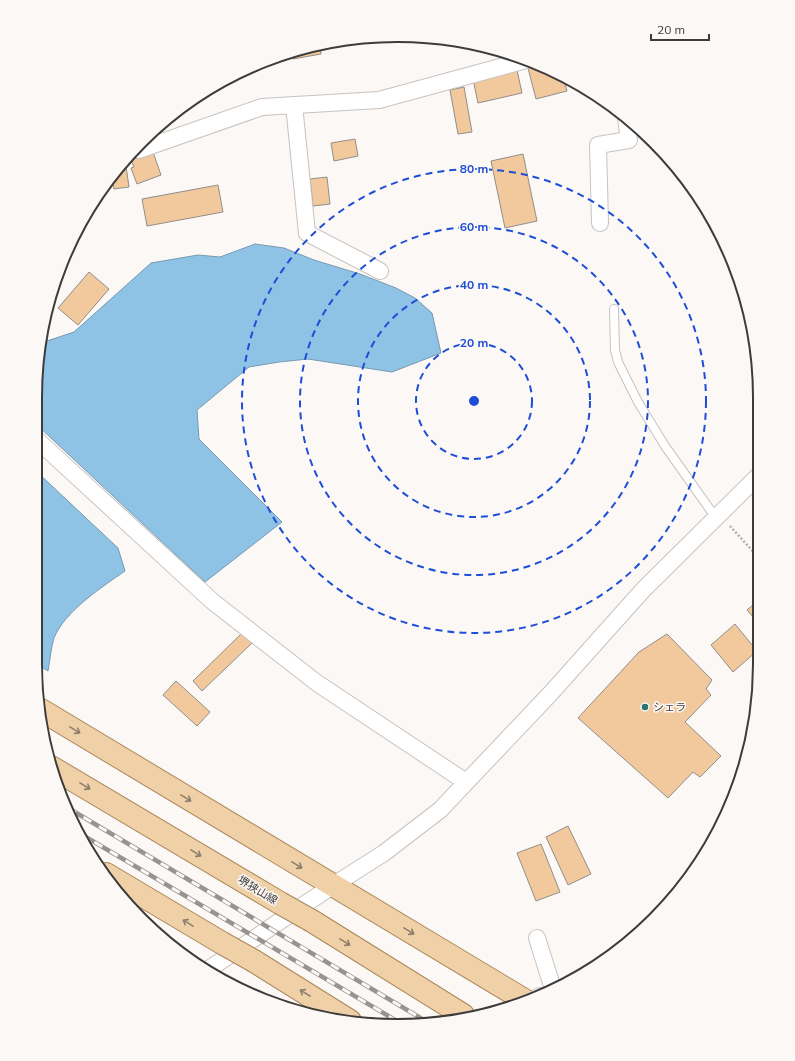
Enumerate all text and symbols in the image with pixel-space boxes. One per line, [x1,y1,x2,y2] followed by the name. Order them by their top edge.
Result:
[651,16,709,42] scale bar
[657,22,685,37] text: 20 m
[460,161,488,176] text: 80 m
[460,219,488,234] text: 60 m
[460,277,488,292] text: 40 m
[460,335,488,350] text: 20 m
[467,394,481,408] centre of rings
[653,700,686,714] place label: シェラ
[640,702,650,712] marker: シェラ
[69,727,81,735] one-way arrow
[79,783,91,791] one-way arrow
[180,794,192,802] one-way arrow
[190,849,201,857] one-way arrow
[291,861,303,869] one-way arrow
[236,873,280,907] street label: 堺狭山線
[182,919,194,927] one-way arrow
[403,928,415,936] one-way arrow
[339,938,351,946] one-way arrow
[299,988,310,997] one-way arrow

